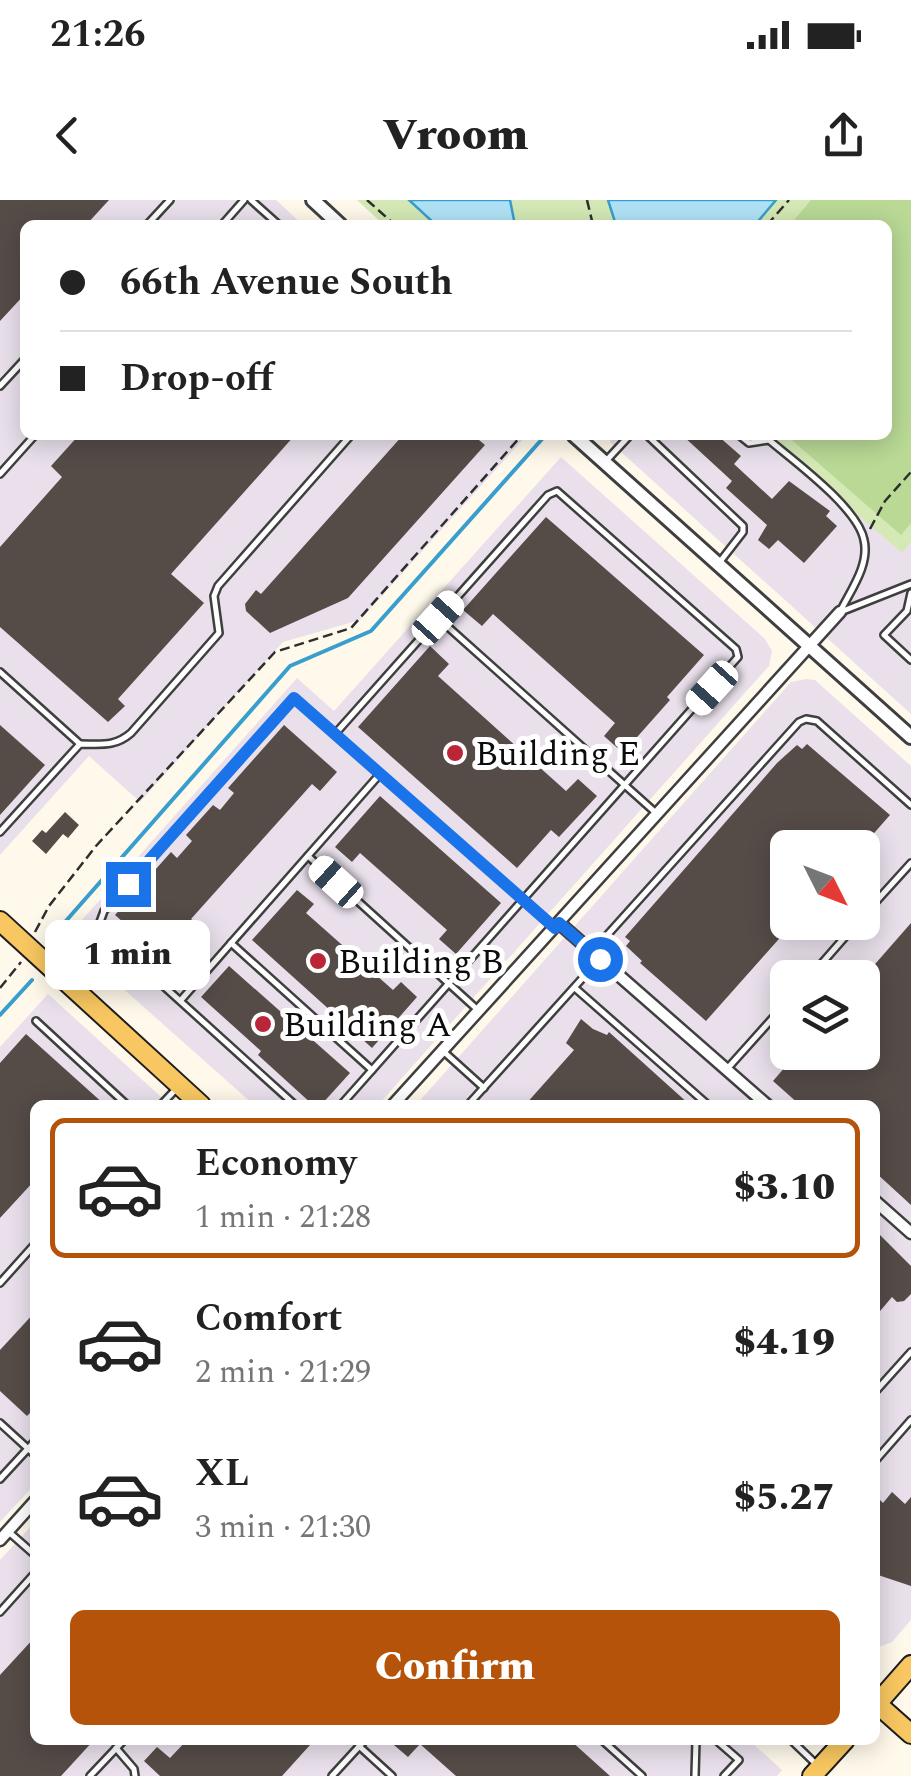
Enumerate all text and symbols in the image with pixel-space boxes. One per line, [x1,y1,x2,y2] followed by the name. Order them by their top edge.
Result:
[50,6,145,64] text: 21:26
[382,101,529,170] text: Vroom
[40,108,95,163] icon: back
[816,108,871,163] icon: share
[120,254,453,312] text: 66th Avenue South
[120,350,274,408] text: Drop-off
[407,586,469,650] car
[681,656,743,720] car
[475,728,640,781] place label: Building E
[444,742,466,764] marker: Building E
[770,830,880,940] north arrow
[770,830,880,1070] map controls
[304,851,368,913] car
[106,862,151,907] route end
[46,919,210,989] callout: 1 min
[83,930,172,979] text: 1 min
[338,936,504,989] place label: Building B
[578,937,623,982] route start
[307,950,329,972] marker: Building B
[770,960,880,1070] button: layers
[283,999,452,1052] place label: Building A
[252,1013,274,1035] marker: Building A
[195,1135,356,1193] text: Economy
[75,1143,165,1233] icon: car
[733,1159,835,1217] text: $3.10
[195,1193,371,1242] text: 1 min · 21:28
[195,1290,342,1348] text: Comfort
[75,1298,165,1388] icon: car
[733,1314,835,1372] text: $4.19
[195,1348,371,1397] text: 2 min · 21:29
[195,1445,249,1503] text: XL
[75,1453,165,1543] icon: car
[733,1469,835,1527] text: $5.27
[195,1503,371,1552] text: 3 min · 21:30
[70,1610,840,1725] button: Confirm

